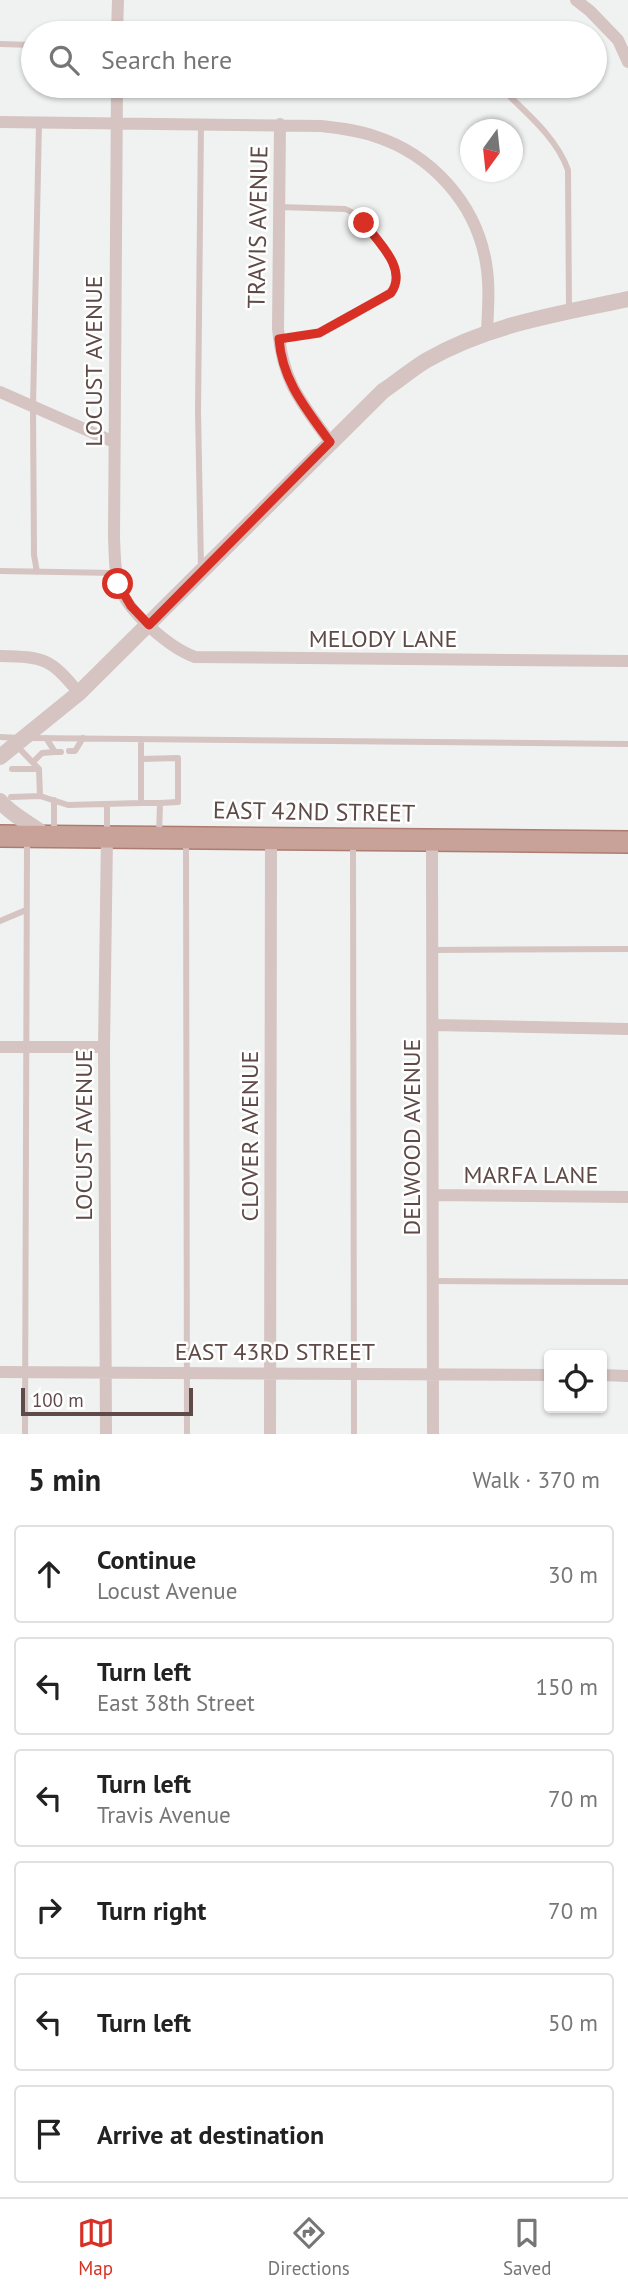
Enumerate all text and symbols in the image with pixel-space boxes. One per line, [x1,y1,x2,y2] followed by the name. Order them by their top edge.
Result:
[21,21,607,98] search box
[45,41,83,79] icon: search
[101,43,232,76] text: Search here
[460,119,523,182] north arrow
[241,145,274,309] street label: TRAVIS AVENUE
[348,207,379,238] route end
[78,275,109,447] street label: LOCUST AVENUE
[102,568,133,599] route start
[309,623,457,654] street label: MELODY LANE
[213,794,415,829] street label: EAST 42ND STREET
[396,1039,427,1235] street label: DELWOOD AVENUE
[68,1049,99,1221] street label: LOCUST AVENUE
[234,1051,265,1221] street label: CLOVER AVENUE
[464,1159,598,1190] street label: MARFA LANE
[175,1336,375,1367] street label: EAST 43RD STREET
[544,1350,607,1413] map controls
[544,1350,607,1413] button: locate
[21,1385,192,1417] scale bar
[32,1388,84,1412] text: 100 m
[28,1460,101,1499] text: 5 min
[473,1465,600,1494] text: Walk · 370 m
[97,1543,196,1576] text: Continue
[30,1555,68,1593] icon: ahead
[548,1560,598,1589] text: 30 m
[97,1576,237,1605] text: Locust Avenue
[97,1655,191,1688] text: Turn left
[30,1667,68,1705] icon: left
[536,1672,598,1701] text: 150 m
[97,1688,255,1717] text: East 38th Street
[97,1767,191,1800] text: Turn left
[30,1779,68,1817] icon: left
[548,1784,598,1813] text: 70 m
[97,1800,231,1829] text: Travis Avenue
[30,1891,68,1929] icon: right
[97,1894,206,1927] text: Turn right
[548,1896,598,1925] text: 70 m
[30,2003,68,2041] icon: left
[97,2006,191,2039] text: Turn left
[548,2008,598,2037] text: 50 m
[30,2115,68,2153] icon: arrive
[97,2118,324,2151] text: Arrive at destination
[77,2214,115,2280] tab: Map
[268,2214,350,2280] tab: Directions
[503,2214,551,2280] tab: Saved

